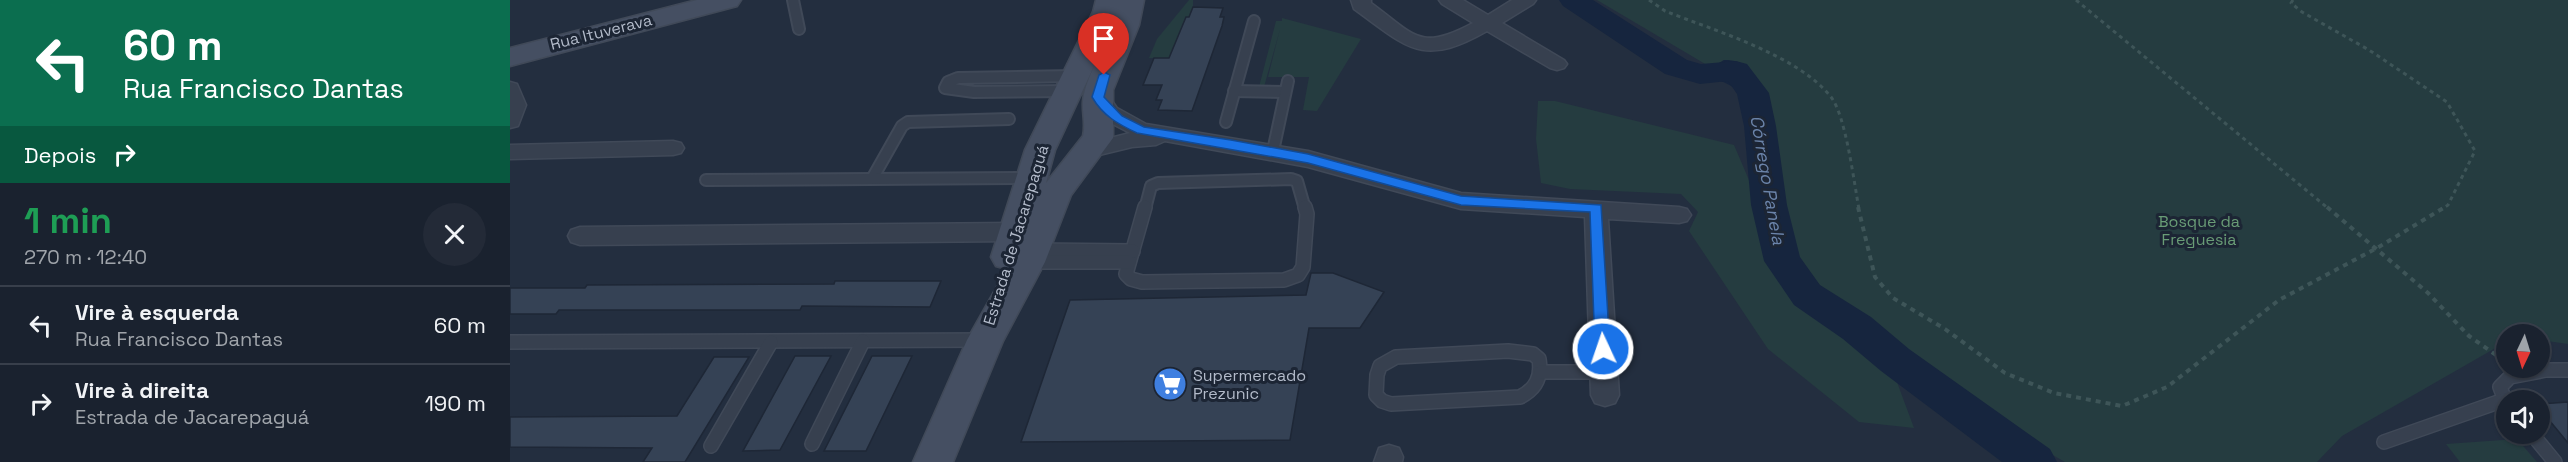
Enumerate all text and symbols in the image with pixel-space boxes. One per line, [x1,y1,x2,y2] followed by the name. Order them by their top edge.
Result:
[548,9,654,55] street label: Rua Ituverava
[1078,13,1129,75] pin
[123,19,223,72] text: 60 m
[1087,22,1120,55] icon: arrive
[24,24,102,102] icon: left
[123,71,404,106] text: Rua Francisco Dantas
[1745,113,1791,247] water label: Córrego Panela
[108,138,141,171] icon: right
[24,141,96,169] text: Depois
[979,142,1053,328] street label: Estrada de Jacarepaguá
[24,198,112,244] text: 1 min
[423,203,486,266] button: close
[2158,211,2240,250] park label: Bosque da Freguesia
[24,244,147,270] text: 270 m · 12:40
[75,298,239,326] text: Vire à esquerda
[24,309,57,342] icon: left
[434,311,486,339] text: 60 m
[1571,317,1635,381] position arrow
[2496,324,2550,378] north arrow
[2496,324,2550,444] map controls
[75,326,283,352] text: Rua Francisco Dantas
[1193,365,1306,404] place label: Supermercado Prezunic
[1152,366,1188,402] supermarket icon: Supermercado Prezunic
[75,376,209,404] text: Vire à direita
[24,387,57,420] icon: right
[425,389,486,417] text: 190 m
[2496,390,2550,444] button: sound
[75,404,309,430] text: Estrada de Jacarepaguá

